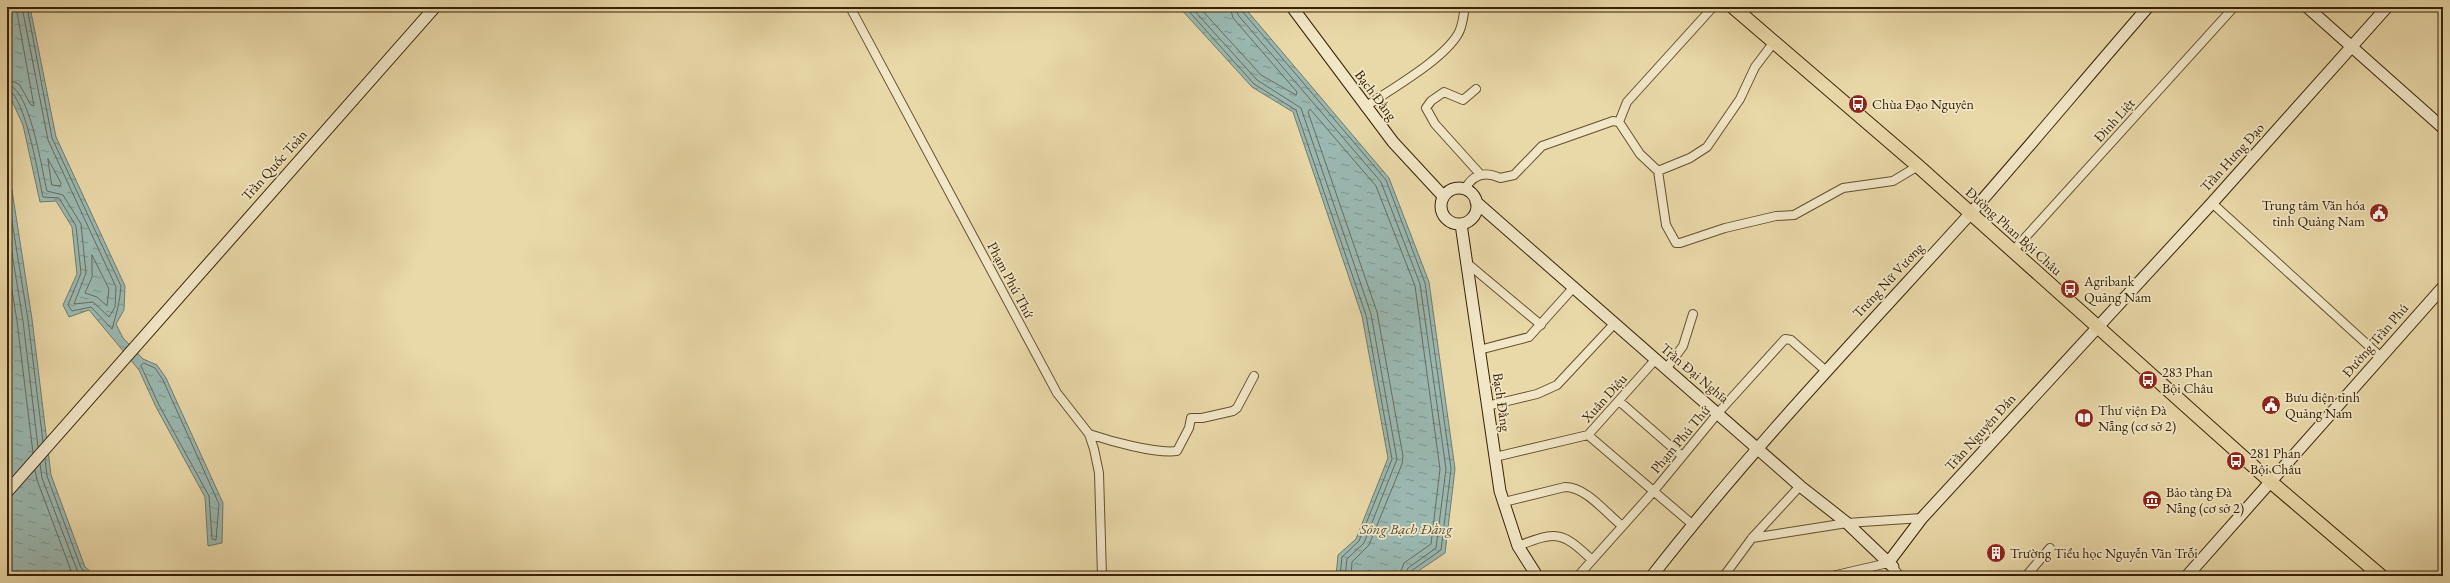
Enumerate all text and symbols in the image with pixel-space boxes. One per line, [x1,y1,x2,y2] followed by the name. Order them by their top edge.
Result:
[1351,66,1402,125] street label: Bạch Đằng
[1847,93,1869,115] bus stop icon: Chùa Đạo Nguyên
[2090,94,2139,146] street label: Đinh Liệt
[1872,95,1975,113] place label: Chùa Đạo Nguyên
[2196,119,2268,195] street label: Trần Hưng Đạo
[237,125,311,204] street label: Trần Quốc Toản
[1962,183,2067,280] street label: Đường Phan Bội Châu
[2262,196,2365,230] place label: Trung tâm Văn hóa tỉnh Quảng Nam
[2368,202,2390,224] public building icon: Trung tâm Văn hóa tỉnh Quảng Nam
[1849,238,1928,321] street label: Trưng Nữ Vương
[983,239,1039,321] street label: Phạm Phú Thứ
[2083,272,2152,306] place label: Agribank Quảng Nam
[2059,278,2081,300] bus stop icon: Agribank Quảng Nam
[2338,299,2413,381] street label: Đường Trần Phú
[1657,339,1733,407] street label: Trần Đại Nghĩa
[2162,363,2214,397] place label: 283 Phan Bội Châu
[1577,369,1631,427] street label: Xuân Diệu
[2137,369,2159,391] bus stop icon: 283 Phan Bội Châu
[1489,371,1515,433] street label: Bạch Đằng
[2285,388,2360,422] place label: Bưu điện tỉnh Quảng Nam
[1941,389,2020,474] street label: Trần Nguyên Đán
[2260,394,2282,416] public building icon: Bưu điện tỉnh Quảng Nam
[1646,401,1714,477] street label: Phạm Phú Thứ
[2098,401,2176,435] place label: Thư viện Đà Nẵng (cơ sở 2)
[2073,407,2095,429] library icon: Thư viện Đà Nẵng (cơ sở 2)
[2250,444,2302,478] place label: 281 Phan Bội Châu
[2225,450,2247,472] bus stop icon: 281 Phan Bội Châu
[2166,483,2244,517] place label: Bảo tàng Đà Nẵng (cơ sở 2)
[2141,489,2163,511] museum icon: Bảo tàng Đà Nẵng (cơ sở 2)
[1359,519,1453,538] water label: Sông Bạch Đằng
[1985,542,2007,564] building icon: Trường Tiểu học Nguyễn Văn Trỗi
[2010,544,2198,562] place label: Trường Tiểu học Nguyễn Văn Trỗi

